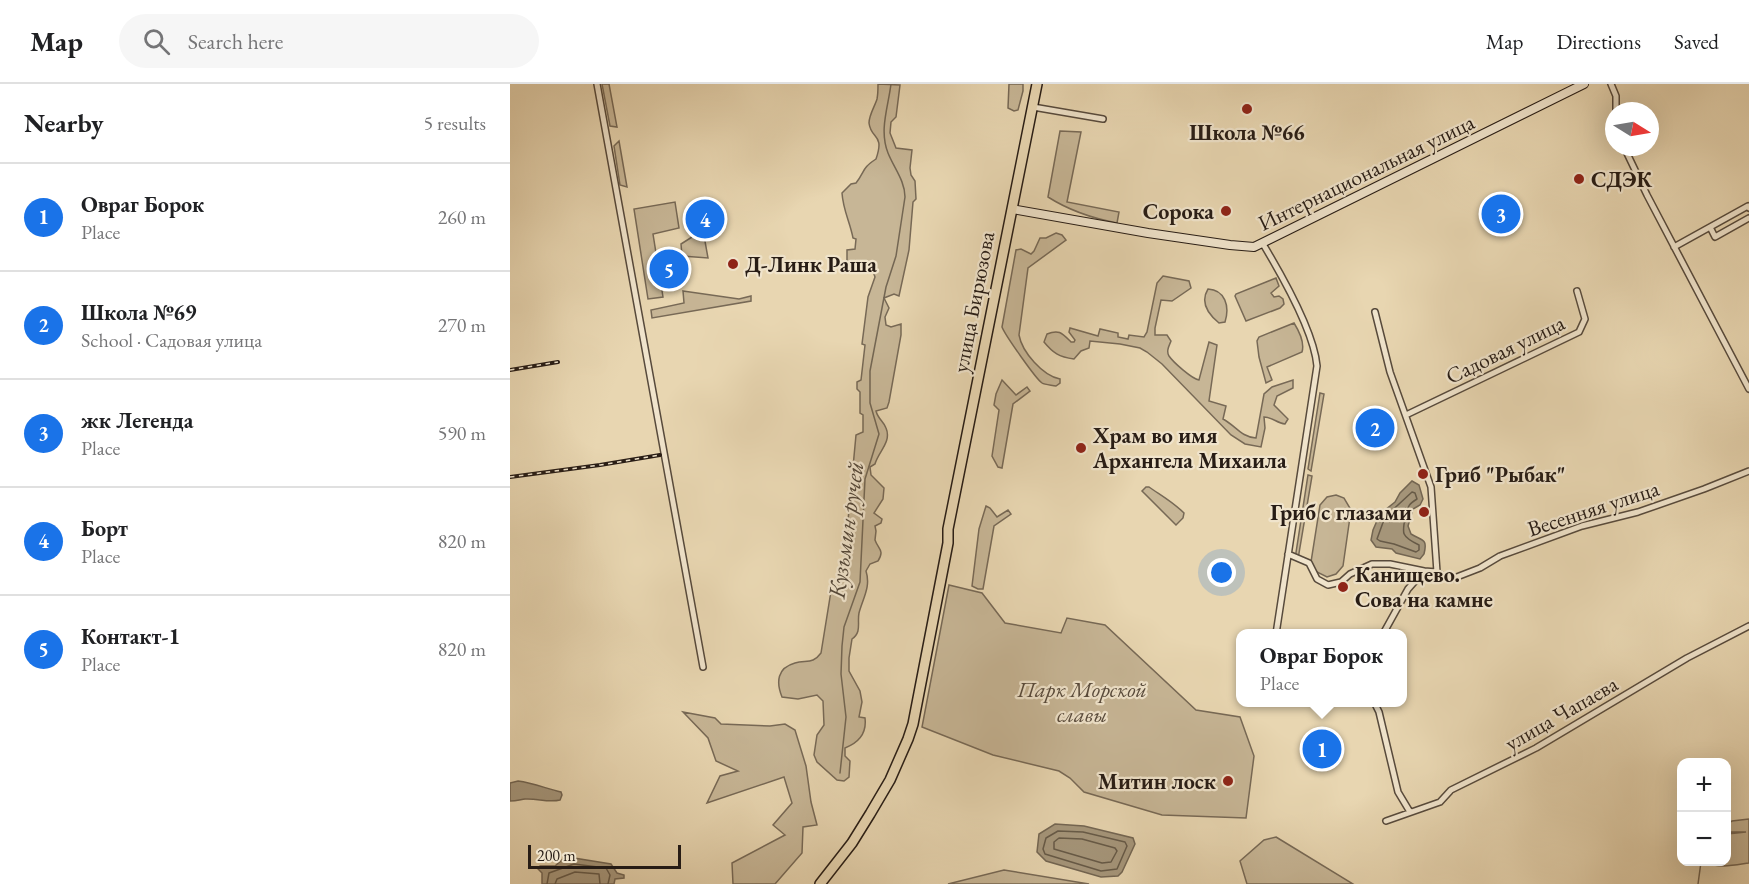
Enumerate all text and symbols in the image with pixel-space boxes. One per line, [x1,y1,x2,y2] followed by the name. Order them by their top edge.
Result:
[119,14,539,68] search box
[30,23,83,59] text: Map
[140,25,173,58] icon: search
[188,27,283,56] text: Search here
[1486,28,1523,55] text: Map
[1556,28,1641,55] text: Directions
[1674,28,1719,55] text: Saved
[1240,102,1254,116] marker: Школа №66
[1605,102,1659,156] north arrow
[24,106,104,140] text: Nearby
[1253,107,1479,238] street label: Интернациональная улица
[423,110,486,136] text: 5 results
[1189,118,1305,147] place label: Школа №66
[1591,165,1653,194] place label: СДЭК
[1572,172,1586,186] marker: СДЭК
[81,190,204,219] text: Овраг Борок
[1482,192,1520,236] pin: 3
[686,196,724,242] pin: 4
[1143,197,1214,226] place label: Сорока
[38,204,49,230] text: 1
[438,204,486,230] text: 260 m
[1219,204,1233,218] marker: Сорока
[81,219,120,245] text: Place
[946,229,1001,375] street label: улица Бирюзова
[650,246,688,291] pin: 5
[745,250,877,279] place label: Д-Линк Раша
[726,257,740,271] marker: Д-Линк Раша
[81,298,196,327] text: Школа №69
[1441,308,1570,391] street label: Садовая улица
[38,312,49,338] text: 2
[438,312,486,338] text: 270 m
[81,327,262,353] text: School · Садовая улица
[81,406,193,435] text: жк Легенда
[1356,406,1394,450] pin: 2
[38,420,49,446] text: 3
[438,420,486,446] text: 590 m
[1092,421,1287,475] place label: Храм во имя Архангела Михаила
[81,435,120,461] text: Place
[1074,441,1088,455] marker: Храм во имя Архангела Михаила
[820,459,870,601] water label: Кузьмин ручей
[1435,460,1566,489] place label: Гриб "Рыбак"
[1416,467,1430,481] marker: Гриб "Рыбак"
[1524,473,1663,543] street label: Весенняя улица
[1270,498,1412,527] place label: Гриб с глазами
[1417,505,1431,519] marker: Гриб с глазами
[81,514,128,543] text: Борт
[38,528,49,554] text: 4
[438,528,486,554] text: 820 m
[81,543,120,569] text: Place
[1207,558,1236,587] your location
[1355,560,1493,614] place label: Канищево. Сова на камне
[1336,580,1350,594] marker: Канищево. Сова на камне
[81,622,180,651] text: Контакт-1
[1236,629,1407,707] popup
[38,636,49,662] text: 5
[438,636,486,662] text: 820 m
[1260,641,1383,670] text: Овраг Борок
[81,651,120,677] text: Place
[1499,669,1623,757] street label: улица Чапаева
[1260,670,1299,696] text: Place
[1016,675,1147,729] park label: Парк Морской славы
[1302,726,1342,772] pin: 1
[1677,758,1731,866] map controls
[1677,758,1731,812] button: +
[1098,767,1217,796] place label: Митин лоск
[1221,774,1235,788] marker: Митин лоск
[1677,812,1731,866] button: −
[528,842,681,870] scale bar
[537,845,576,866] text: 200 m

